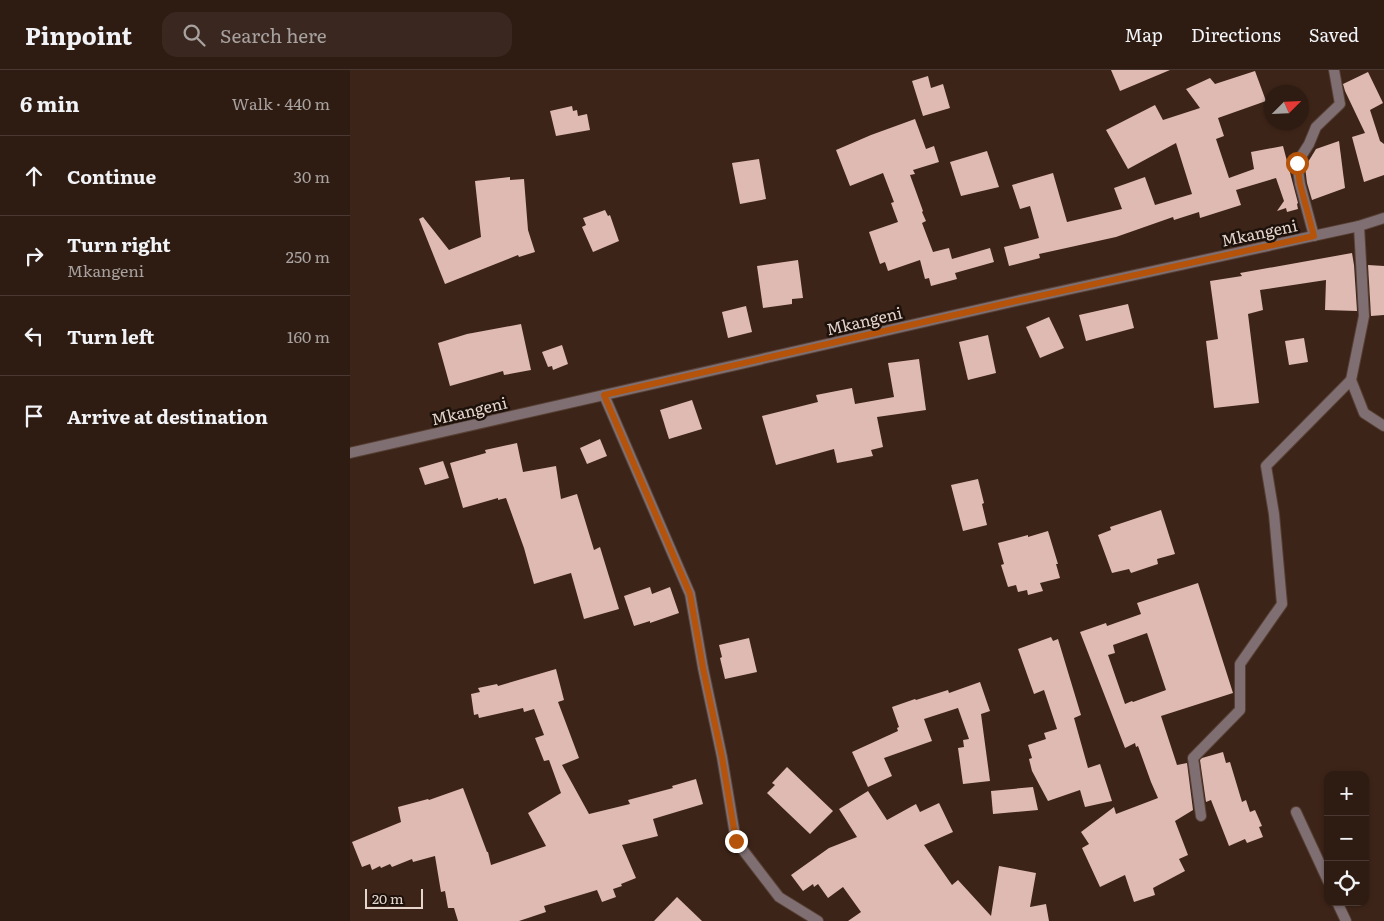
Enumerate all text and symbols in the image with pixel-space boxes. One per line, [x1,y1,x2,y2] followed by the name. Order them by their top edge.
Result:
[162,12,512,57] search box
[25,17,132,52] text: Pinpoint
[180,21,208,49] icon: search
[220,21,327,49] text: Search here
[1125,21,1163,48] text: Map
[1191,21,1281,48] text: Directions
[1309,21,1359,48] text: Saved
[1264,85,1309,130] north arrow
[20,87,80,118] text: 6 min
[232,91,330,115] text: Walk · 440 m
[1286,152,1309,175] route start
[20,162,48,190] icon: ahead
[67,162,156,190] text: Continue
[293,164,330,188] text: 30 m
[1219,212,1299,252] street label: Mkangeni
[67,230,171,258] text: Turn right
[20,242,48,270] icon: right
[286,244,330,268] text: 250 m
[67,258,144,282] text: Mkangeni
[824,300,904,340] street label: Mkangeni
[20,322,48,350] icon: left
[67,322,154,350] text: Turn left
[287,324,330,348] text: 160 m
[429,390,509,430] street label: Mkangeni
[20,402,48,430] icon: arrive
[67,402,268,430] text: Arrive at destination
[1324,771,1369,906] map controls
[1324,771,1369,816] button: +
[1324,816,1369,861] button: −
[725,830,748,853] route end
[1324,861,1369,906] button: locate
[365,886,422,909] scale bar
[372,888,404,908] text: 20 m

